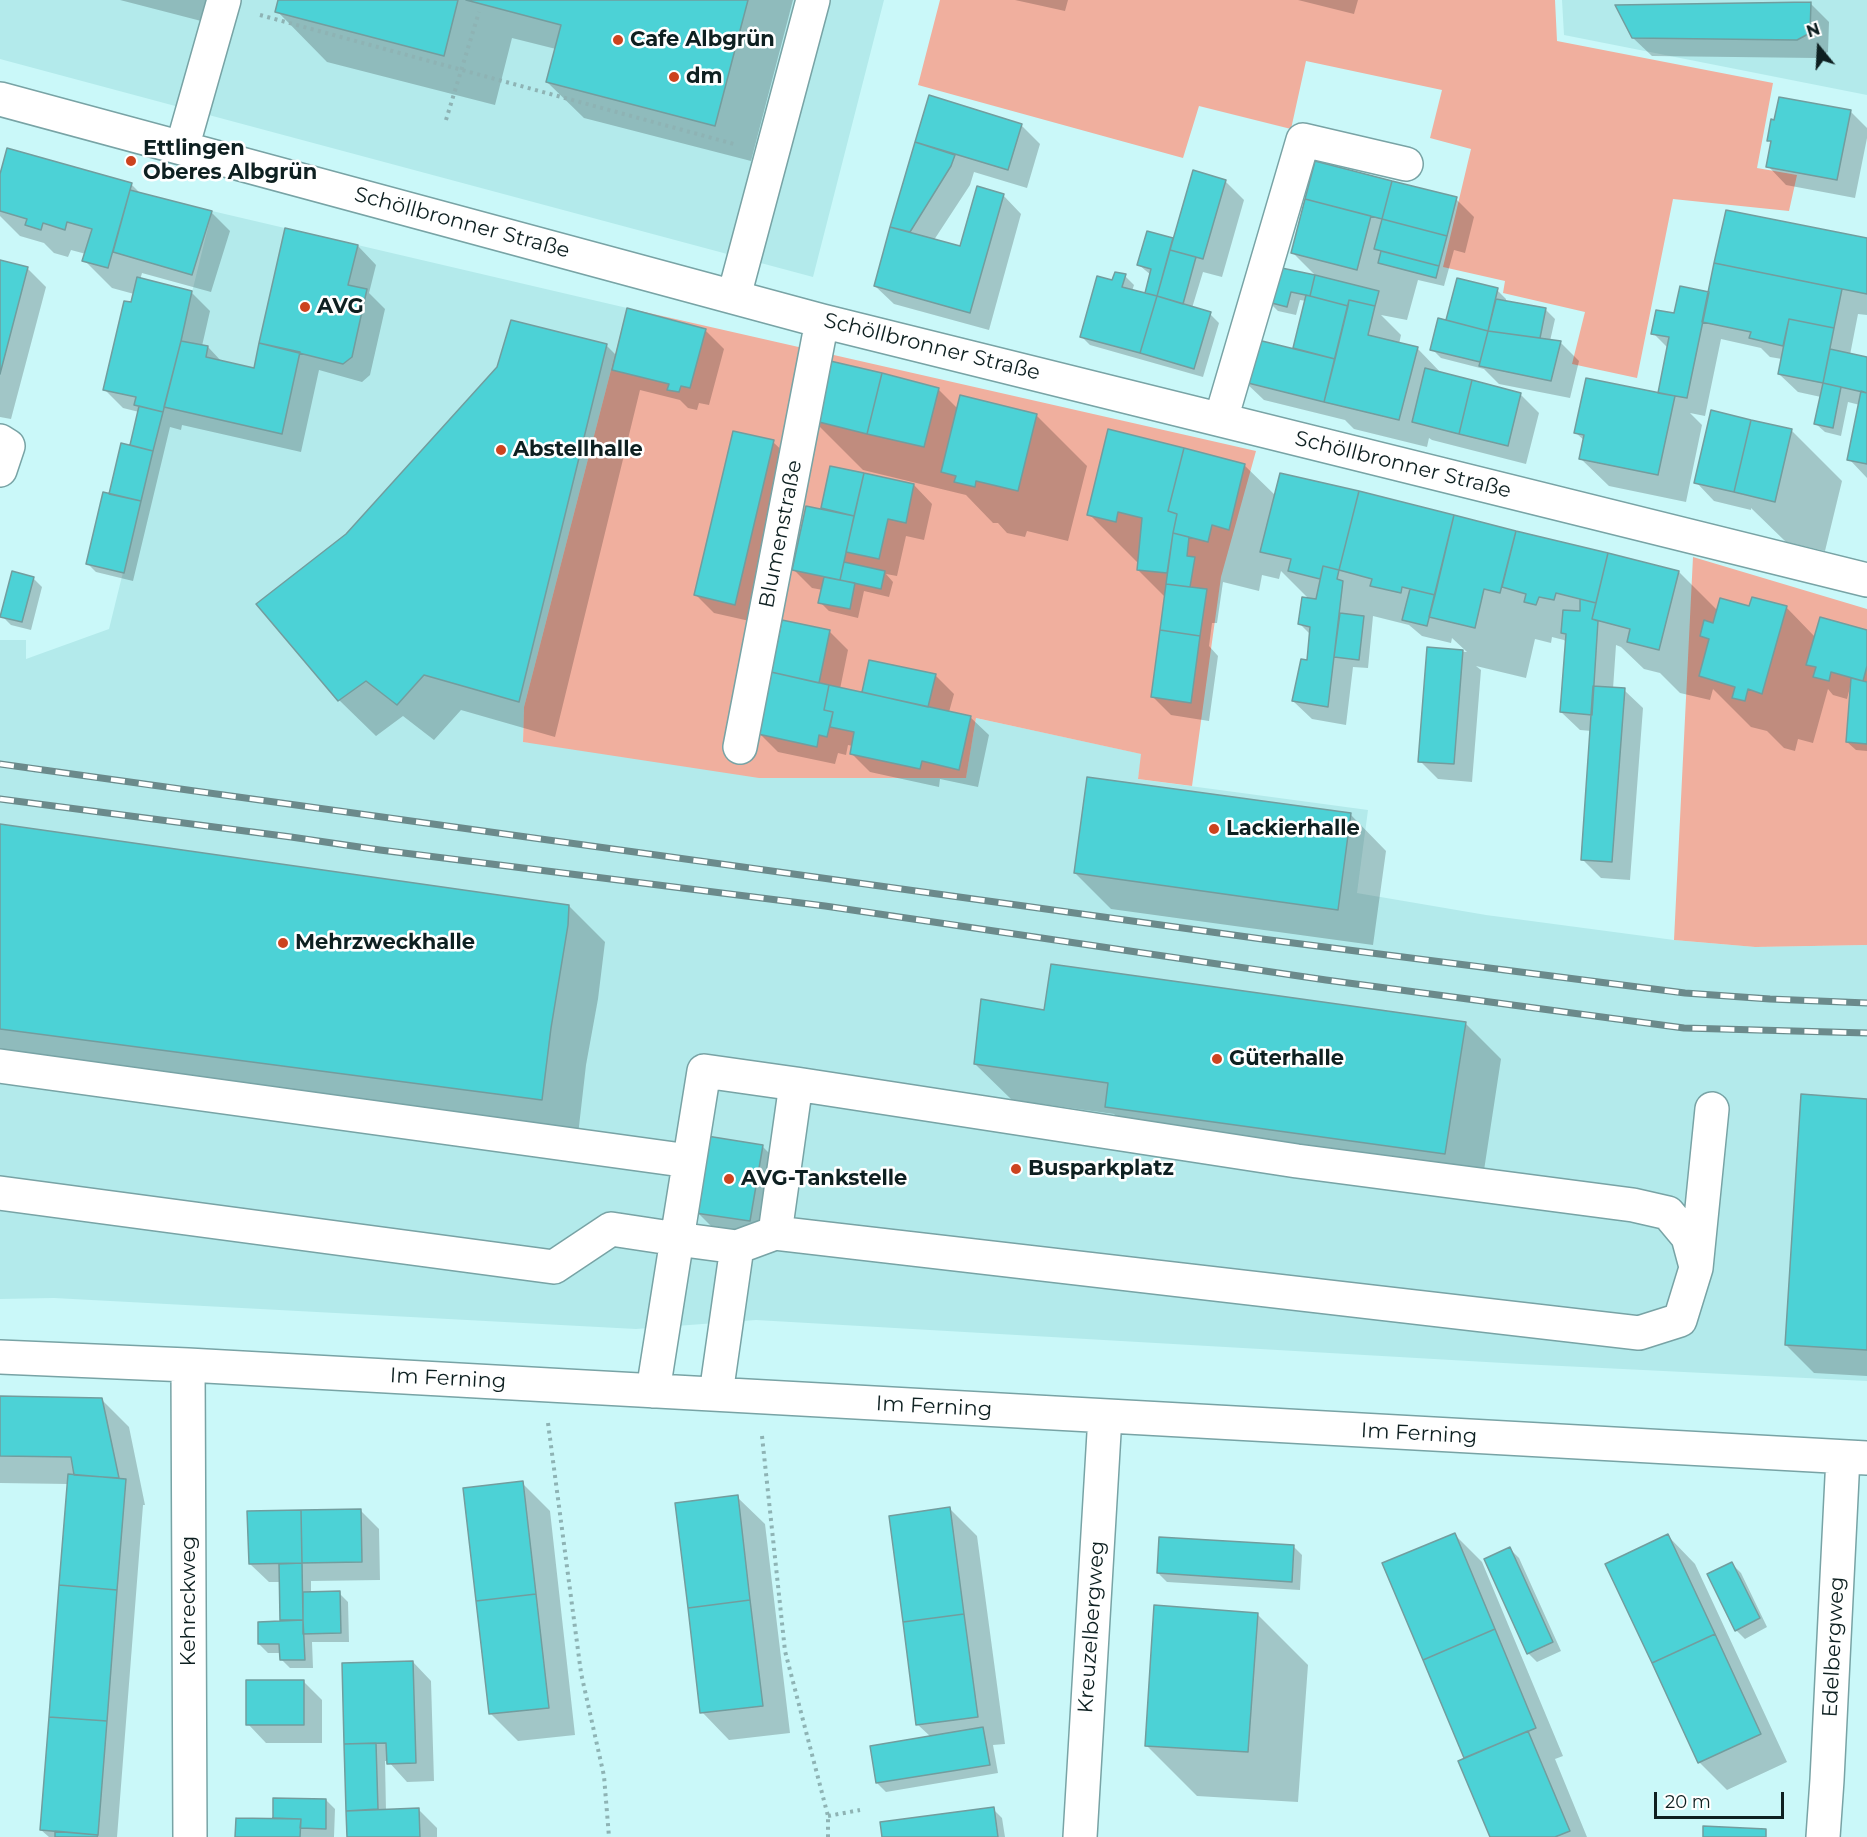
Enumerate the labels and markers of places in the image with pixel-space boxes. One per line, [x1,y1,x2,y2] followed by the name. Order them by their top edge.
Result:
[630,27,775,53] place label: Cafe Albgrün
[611,33,625,47] marker: Cafe Albgrün
[686,64,723,90] place label: dm
[667,70,681,84] marker: dm
[143,136,317,186] place label: Ettlingen Oberes Albgrün
[124,154,138,168] marker: Ettlingen Oberes Albgrün
[317,294,364,320] place label: AVG
[298,300,312,314] marker: AVG
[513,437,643,463] place label: Abstellhalle
[494,443,508,457] marker: Abstellhalle
[1226,816,1360,842] place label: Lackierhalle
[1207,822,1221,836] marker: Lackierhalle
[295,930,475,956] place label: Mehrzweckhalle
[276,936,290,950] marker: Mehrzweckhalle
[1229,1046,1344,1072] place label: Güterhalle
[1210,1052,1224,1066] marker: Güterhalle
[1028,1156,1174,1182] place label: Busparkplatz
[1009,1162,1023,1176] marker: Busparkplatz
[741,1166,907,1192] place label: AVG-Tankstelle
[722,1172,736,1186] marker: AVG-Tankstelle

